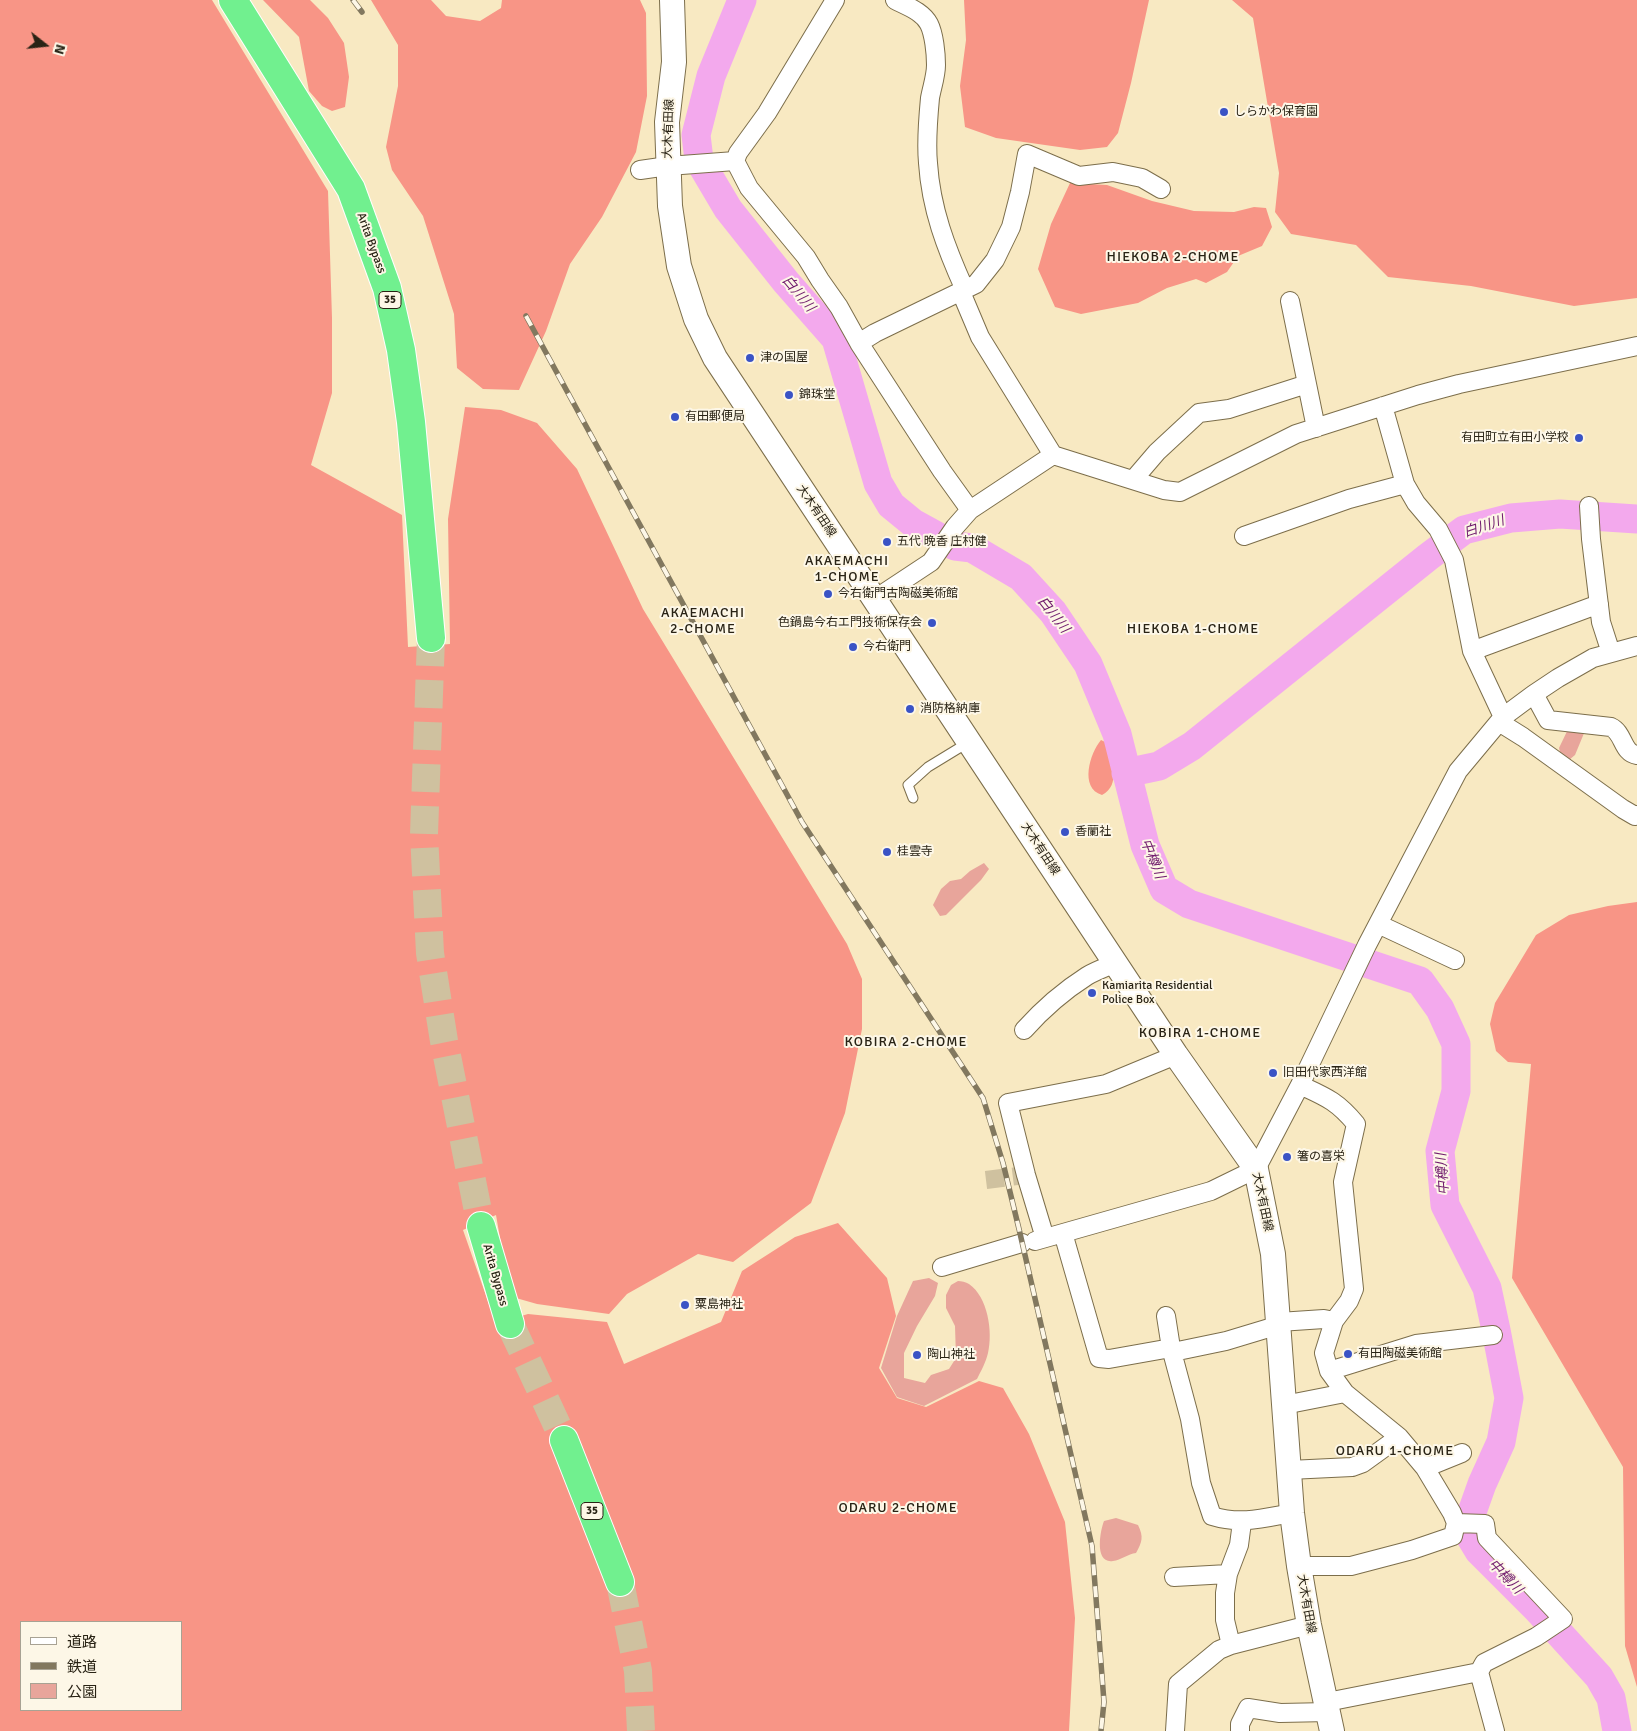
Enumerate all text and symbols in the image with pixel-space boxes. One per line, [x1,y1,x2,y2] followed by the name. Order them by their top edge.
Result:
[20,20,70,70] north arrow
[50,42,69,56] text: N
[661,99,677,159] street label: 大木有田線
[1234,105,1318,119] place label: しらかわ保育園
[1218,106,1230,118] marker: しらかわ保育園
[353,211,389,275] street label: Arita Bypass
[1105,249,1241,265] district label: HIEKOBA 2-CHOME
[778,273,818,315] water label: 白川川
[379,292,401,308] road number: 35
[760,351,808,365] place label: 津の国屋
[744,352,756,364] marker: 津の国屋
[799,388,835,402] place label: 錦珠堂
[783,389,795,401] marker: 錦珠堂
[685,410,745,424] place label: 有田郵便局
[669,411,681,423] marker: 有田郵便局
[1461,431,1569,445] place label: 有田町立有田小学校
[1573,432,1585,444] marker: 有田町立有田小学校
[793,482,839,540] street label: 大木有田線
[1461,513,1507,541] water label: 白川川
[897,535,986,549] place label: 五代 晩香 庄村健
[881,536,893,548] marker: 五代 晩香 庄村健
[804,553,890,586] district label: AKAEMACHI 1-CHOME
[838,587,958,601] place label: 今右衛門古陶磁美術館
[822,588,834,600] marker: 今右衛門古陶磁美術館
[1033,593,1073,637] water label: 白川川
[660,605,746,638] district label: AKAEMACHI 2-CHOME
[778,616,922,630] place label: 色鍋島今右エ門技術保存会
[926,617,938,629] marker: 色鍋島今右エ門技術保存会
[1125,621,1261,637] district label: HIEKOBA 1-CHOME
[863,640,911,654] place label: 今右衛門
[847,641,859,653] marker: 今右衛門
[920,702,980,716] place label: 消防格納庫
[904,703,916,715] marker: 消防格納庫
[1018,820,1062,878] street label: 大木有田線
[1075,825,1111,839] place label: 香蘭社
[1059,826,1071,838] marker: 香蘭社
[1136,836,1168,882] water label: 中樽川
[897,845,933,859] place label: 桂雲寺
[881,846,893,858] marker: 桂雲寺
[1102,979,1213,1007] place label: Kamiarita Residential Police Box
[1086,987,1098,999] marker: Kamiarita Residential Police Box
[1137,1025,1263,1041] district label: KOBIRA 1-CHOME
[843,1034,969,1050] district label: KOBIRA 2-CHOME
[1283,1066,1367,1080] place label: 旧田代家西洋館
[1267,1067,1279,1079] marker: 旧田代家西洋館
[1297,1150,1345,1164] place label: 箸の喜栄
[1281,1151,1293,1163] marker: 箸の喜栄
[1433,1152,1453,1196] water label: 中樽川
[1249,1171,1275,1233] street label: 大木有田線
[479,1242,511,1308] street label: Arita Bypass
[695,1298,743,1312] place label: 粟島神社
[679,1299,691,1311] marker: 粟島神社
[1358,1347,1442,1361] place label: 有田陶磁美術館
[927,1348,975,1362] place label: 陶山神社
[1342,1348,1354,1360] marker: 有田陶磁美術館
[911,1349,923,1361] marker: 陶山神社
[1334,1443,1456,1459] district label: ODARU 1-CHOME
[837,1500,959,1516] district label: ODARU 2-CHOME
[581,1502,603,1520] road number: 35
[1484,1556,1526,1598] water label: 中樽川
[1294,1573,1318,1635] street label: 大木有田線
[20,1621,182,1711] legend
[67,1633,97,1651] text: 道路
[67,1658,97,1676] text: 鉄道
[67,1683,97,1701] text: 公園

